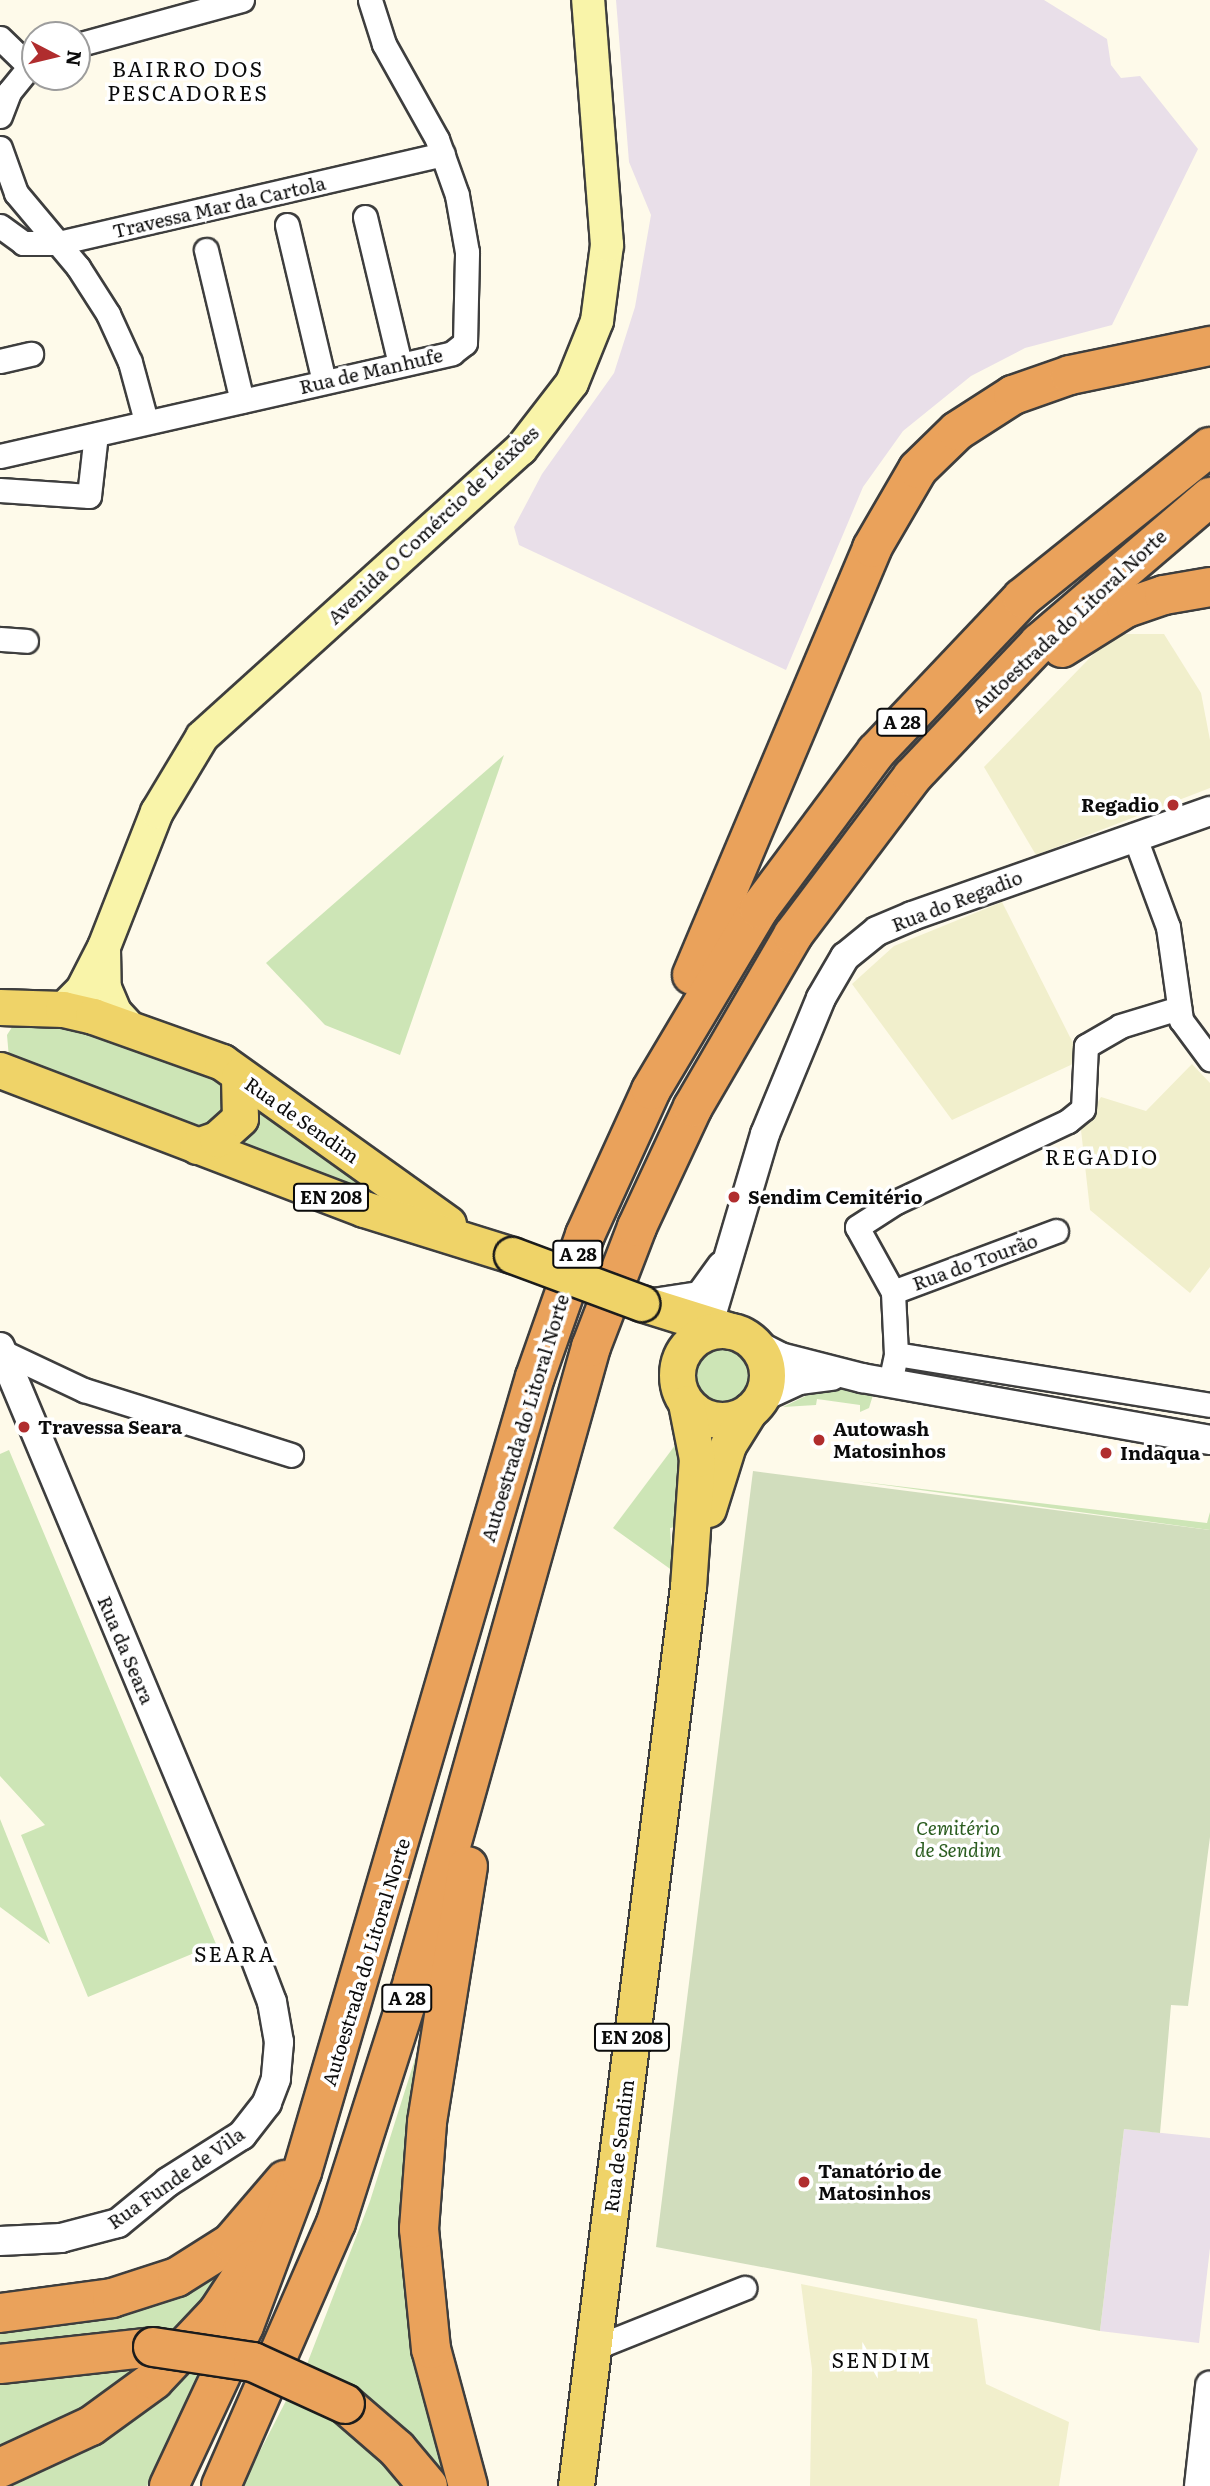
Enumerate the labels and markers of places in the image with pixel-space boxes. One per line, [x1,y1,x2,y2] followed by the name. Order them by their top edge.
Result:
[1081,794,1159,816] place label: Regadio
[1165,797,1181,813] marker: Regadio
[748,1186,922,1208] place label: Sendim Cemitério
[726,1189,742,1205] marker: Sendim Cemitério
[38,1416,182,1438] place label: Travessa Seara
[833,1418,946,1462] place label: Autowash Matosinhos
[16,1419,32,1435] marker: Travessa Seara
[811,1432,827,1448] marker: Autowash Matosinhos
[1120,1442,1200,1464] place label: Indaqua
[1098,1445,1114,1461] marker: Indaqua
[818,2160,941,2204] place label: Tanatório de Matosinhos
[796,2174,812,2190] marker: Tanatório de Matosinhos

